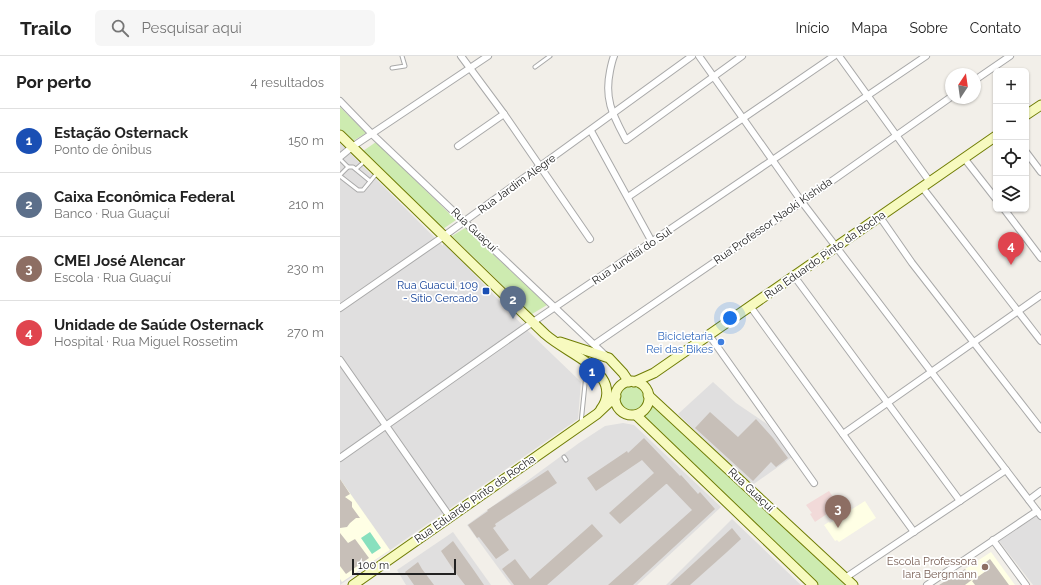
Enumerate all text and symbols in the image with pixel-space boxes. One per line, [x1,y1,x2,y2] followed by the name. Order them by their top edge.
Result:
[95,10,375,46] search box
[20,17,71,39] text: Trailo
[109,17,131,39] icon: search
[141,19,242,37] text: Pesquisar aqui
[796,20,829,36] text: Início
[851,20,887,36] text: Mapa
[909,20,948,36] text: Sobre
[970,20,1021,36] text: Contato
[945,68,981,104] north arrow
[993,68,1029,212] map controls
[993,68,1029,104] button: +
[16,72,91,92] text: Por perto
[251,75,324,90] text: 4 resultados
[993,104,1029,140] button: −
[54,124,188,142] text: Estação Osternack
[26,133,32,148] text: 1
[288,133,324,148] text: 150 m
[993,140,1029,176] button: locate
[54,142,152,157] text: Ponto de ônibus
[476,151,559,216] street label: Rua Jardim Alegre
[711,175,835,267] street label: Rua Professor Naoki Kishida
[993,176,1029,212] button: layers
[54,188,235,206] text: Caixa Econômica Federal
[25,197,33,212] text: 2
[288,197,324,212] text: 210 m
[54,206,170,221] text: Banco · Rua Guaçuí
[448,206,500,255] street label: Rua Guaçuí
[762,208,888,302] street label: Rua Eduardo Pinto da Rocha
[590,225,674,287] street label: Rua Jundiaí do Sul
[998,232,1024,265] pin: 4
[54,252,185,270] text: CMEI José Alencar
[25,261,33,276] text: 3
[287,261,324,276] text: 230 m
[54,270,171,285] text: Escola · Rua Guaçuí
[397,279,478,305] place label: Rua Guacui, 109 - Sítio Cercado
[481,286,491,296] marker: Rua Guacui, 109 - Sítio Cercado
[500,286,526,319] pin: 2
[720,308,740,328] your location
[54,316,264,334] text: Unidade de Saúde Osternack
[25,325,33,340] text: 4
[287,325,324,340] text: 270 m
[646,330,713,356] place label: Bicicletaria Rei das Bikes
[54,334,238,349] text: Hospital · Rua Miguel Rossetim
[716,337,726,347] marker: Bicicletaria Rei das Bikes
[579,358,605,391] pin: 1
[412,452,538,546] street label: Rua Eduardo Pinto da Rocha
[725,466,777,515] street label: Rua Guaçuí
[825,495,851,528] pin: 3
[887,555,977,581] place label: Escola Professora Iara Bergmann
[352,557,456,576] scale bar
[358,559,389,572] text: 100 m
[980,562,990,572] marker: Escola Professora Iara Bergmann

